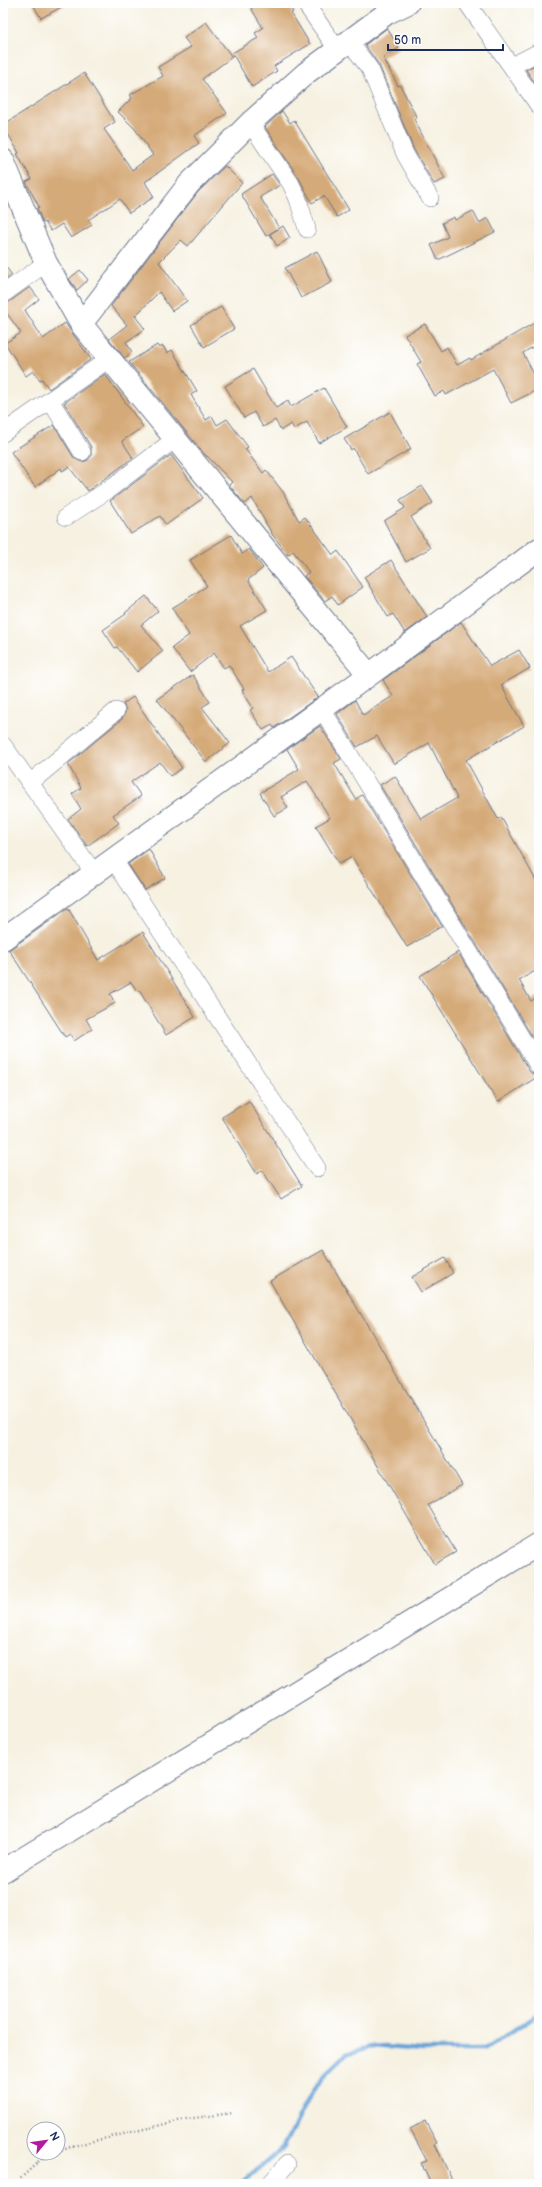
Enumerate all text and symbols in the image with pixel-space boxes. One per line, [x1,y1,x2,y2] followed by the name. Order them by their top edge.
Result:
[388,26,503,52] scale bar
[394,33,421,48] text: 50 m
[26,2121,66,2161] north arrow
[47,2130,62,2143] text: N

